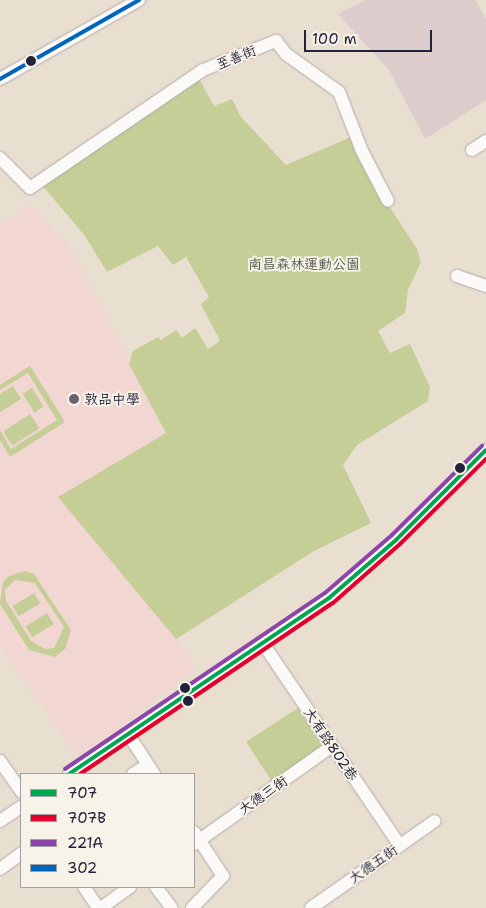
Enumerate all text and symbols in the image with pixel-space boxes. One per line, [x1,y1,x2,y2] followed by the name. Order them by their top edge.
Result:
[306,20,434,52] scale bar
[312,29,357,49] text: 100 m
[213,41,259,73] street label: 至善街
[26,56,36,66] unlabelled marker
[248,256,360,272] park label: 南昌森林運動公園
[84,391,140,407] place label: 敦品中學
[68,393,80,405] marker: 敦品中學
[455,463,465,473] unlabelled marker
[180,683,190,693] unlabelled marker
[183,696,193,706] unlabelled marker
[300,704,362,784] street label: 大有路802巷
[235,772,291,818] street label: 大德三街
[20,773,195,888] legend
[67,783,97,803] text: 707
[67,808,106,828] text: 707B
[67,833,103,853] text: 221A
[345,841,401,887] street label: 大德五街
[67,858,97,878] text: 302

